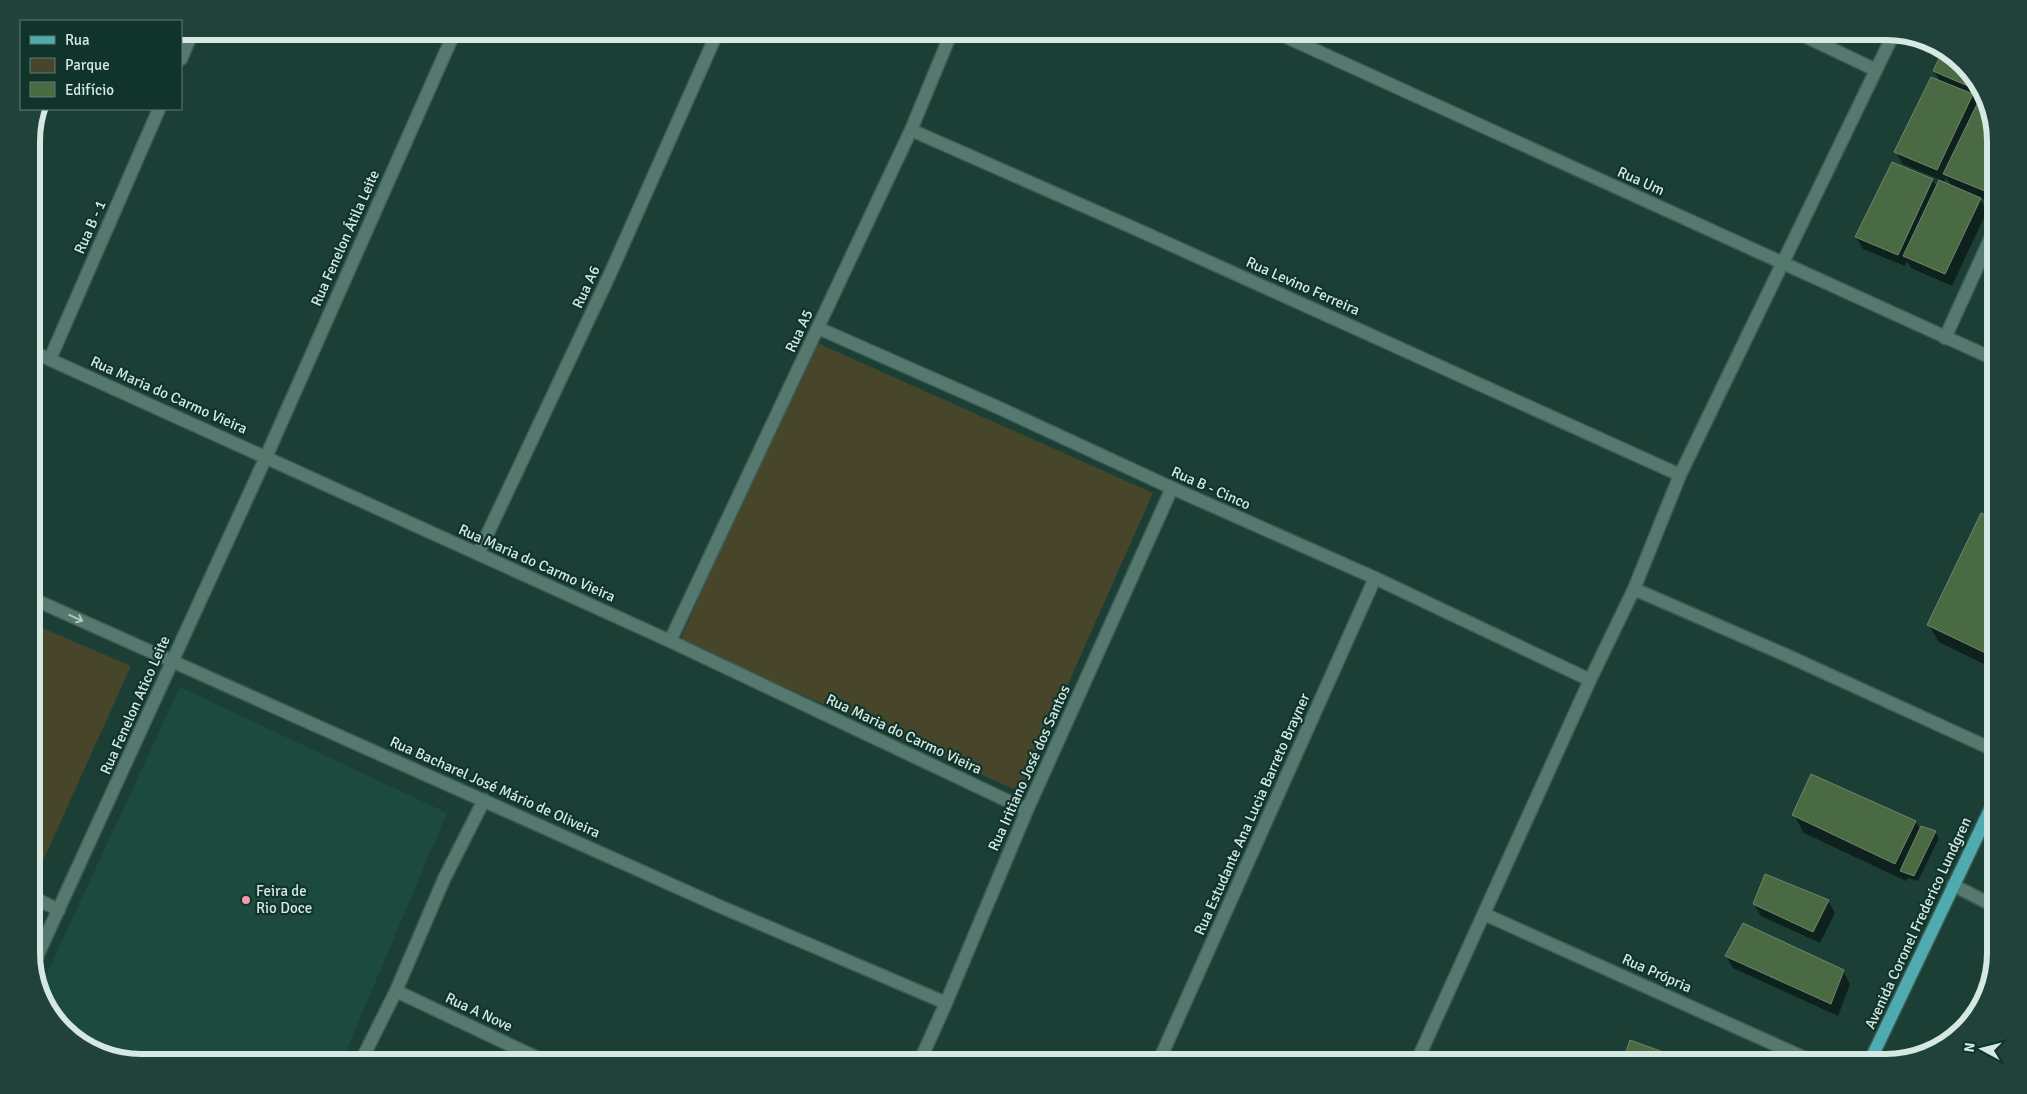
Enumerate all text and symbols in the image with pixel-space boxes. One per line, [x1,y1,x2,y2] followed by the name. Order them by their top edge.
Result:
[20,20,182,110] legend
[65,31,90,49] text: Rua
[65,56,110,74] text: Parque
[65,81,114,99] text: Edifício
[1615,163,1667,199] street label: Rua Um
[306,167,383,309] street label: Rua Fenelon Átila Leite
[70,197,110,257] street label: Rua B - 1
[1243,253,1363,319] street label: Rua Levino Ferreira
[568,263,604,311] street label: Rua A6
[781,307,817,355] street label: Rua A5
[88,352,250,438] street label: Rua Maria do Carmo Vieira
[1169,463,1254,514] street label: Rua B - Cinco
[456,520,618,606] street label: Rua Maria do Carmo Vieira
[68,614,83,623] one-way arrow
[96,633,174,777] street label: Rua Fenelon Atico Leite
[984,682,1074,854] street label: Rua Iritiano José dos Santos
[823,690,985,778] street label: Rua Maria do Carmo Vieira
[1190,690,1314,938] street label: Rua Estudante Ana Lucia Barreto Brayner
[387,732,603,842] street label: Rua Bacharel José Mário de Oliveira
[1861,814,1975,1032] street label: Avenida Coronel Frederico Lundgren
[256,882,312,917] place label: Feira de Rio Doce
[240,894,252,906] marker: Feira de Rio Doce
[1619,950,1695,996] street label: Rua Própria
[442,989,516,1035] street label: Rua A Nove
[1957,1024,2007,1074] north arrow
[1961,1042,1979,1053] text: N

